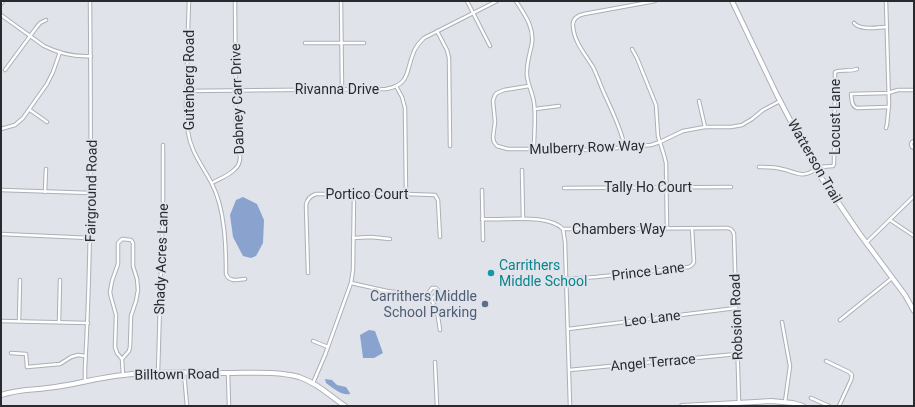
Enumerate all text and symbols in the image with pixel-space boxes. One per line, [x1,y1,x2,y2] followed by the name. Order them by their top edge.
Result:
[181,30,197,130] street label: Gutenberg Road
[227,43,247,155] street label: Dabney Carr Drive
[827,79,843,155] street label: Locust Lane
[295,81,379,97] street label: Rivanna Drive
[785,116,845,206] street label: Watterson Trail
[529,137,645,157] street label: Mulberry Row Way
[82,140,100,242] street label: Fairground Road
[604,179,692,195] street label: Tally Ho Court
[325,186,409,202] street label: Portico Court
[151,203,171,315] street label: Shady Acres Lane
[572,221,666,237] street label: Chambers Way
[499,257,587,289] place label: Carrithers Middle School
[611,259,685,283] street label: Prince Lane
[486,268,496,278] marker: Carrithers Middle School
[726,274,746,360] street label: Robsion Road
[370,288,477,320] place label: Carrithers Middle School Parking
[480,299,490,309] marker: Carrithers Middle School Parking
[623,307,681,329] street label: Leo Lane
[610,350,696,374] street label: Angel Terrace
[134,365,220,383] street label: Billtown Road

